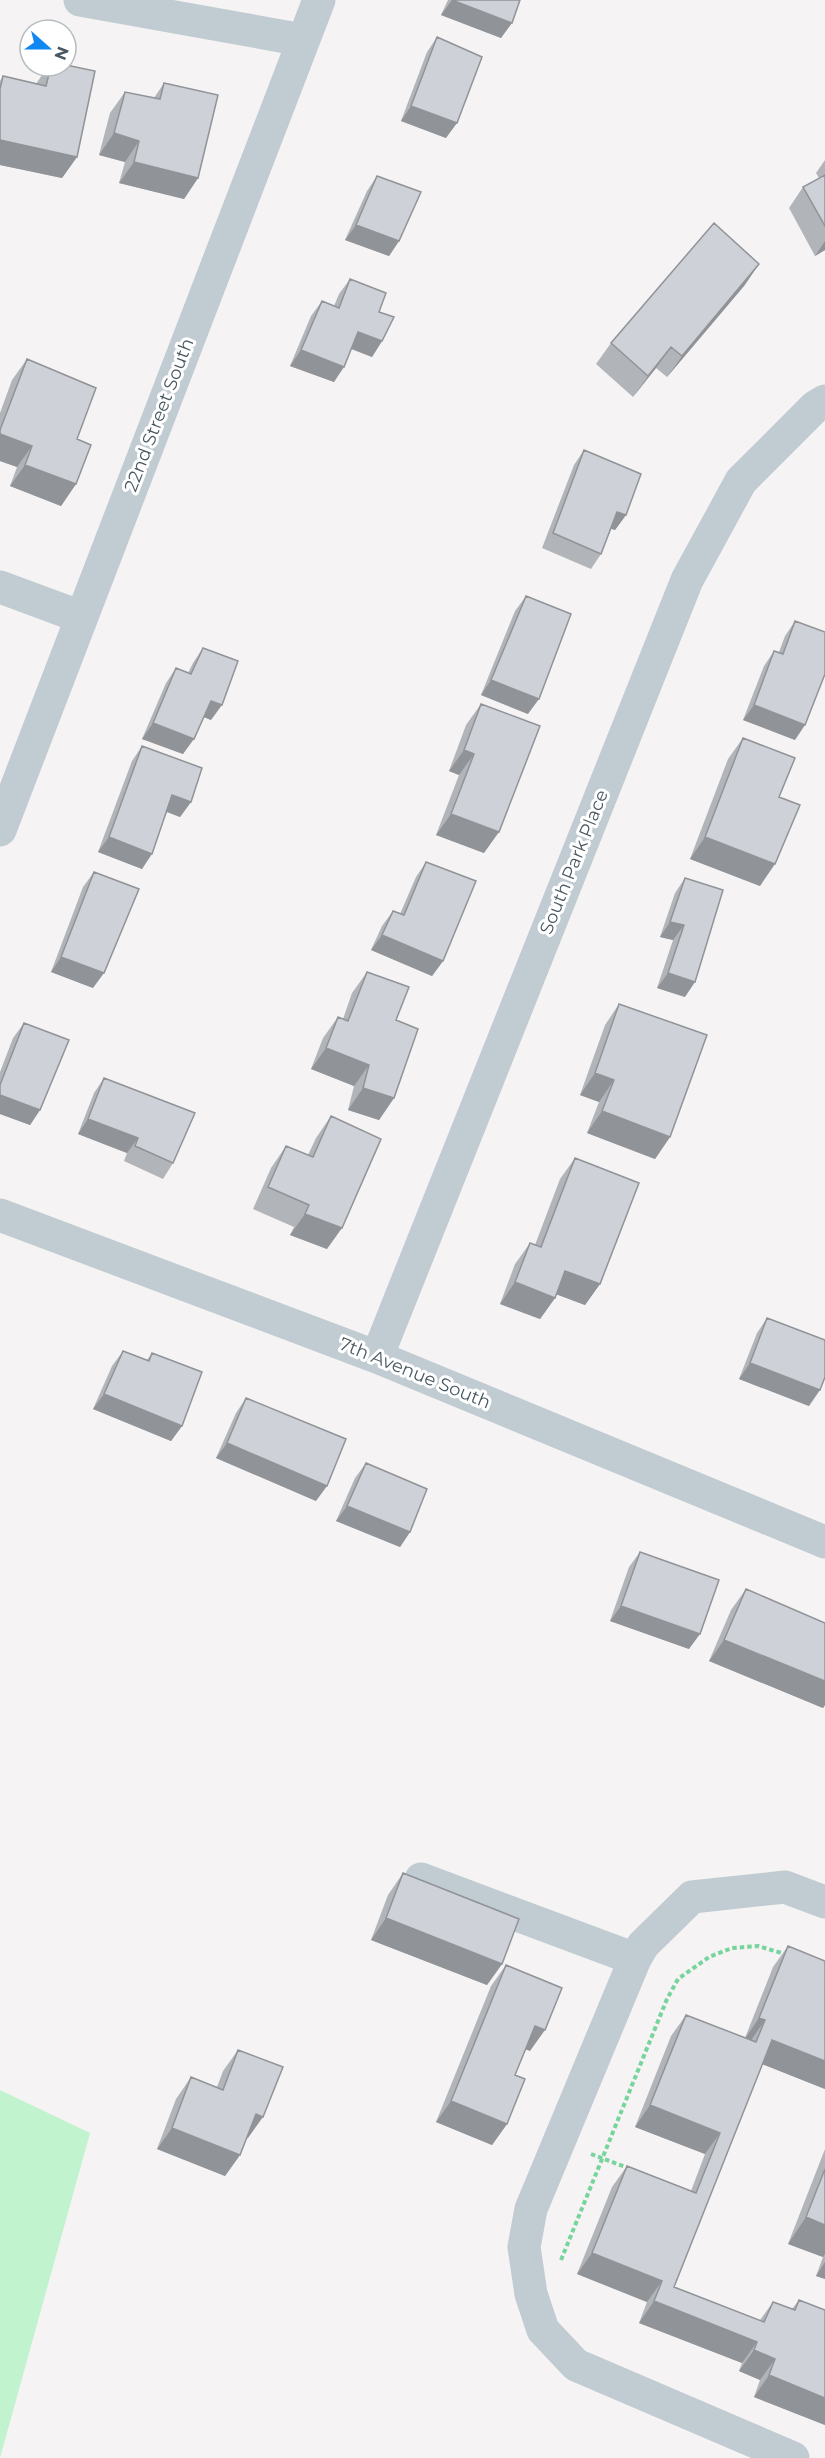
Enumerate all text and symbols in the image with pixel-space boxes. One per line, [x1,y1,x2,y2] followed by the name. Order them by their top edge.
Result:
[18,18,78,78] north arrow
[50,44,73,63] text: N
[120,335,198,495] street label: 22nd Street South
[535,787,613,937] street label: South Park Place
[336,1333,494,1413] street label: 7th Avenue South

